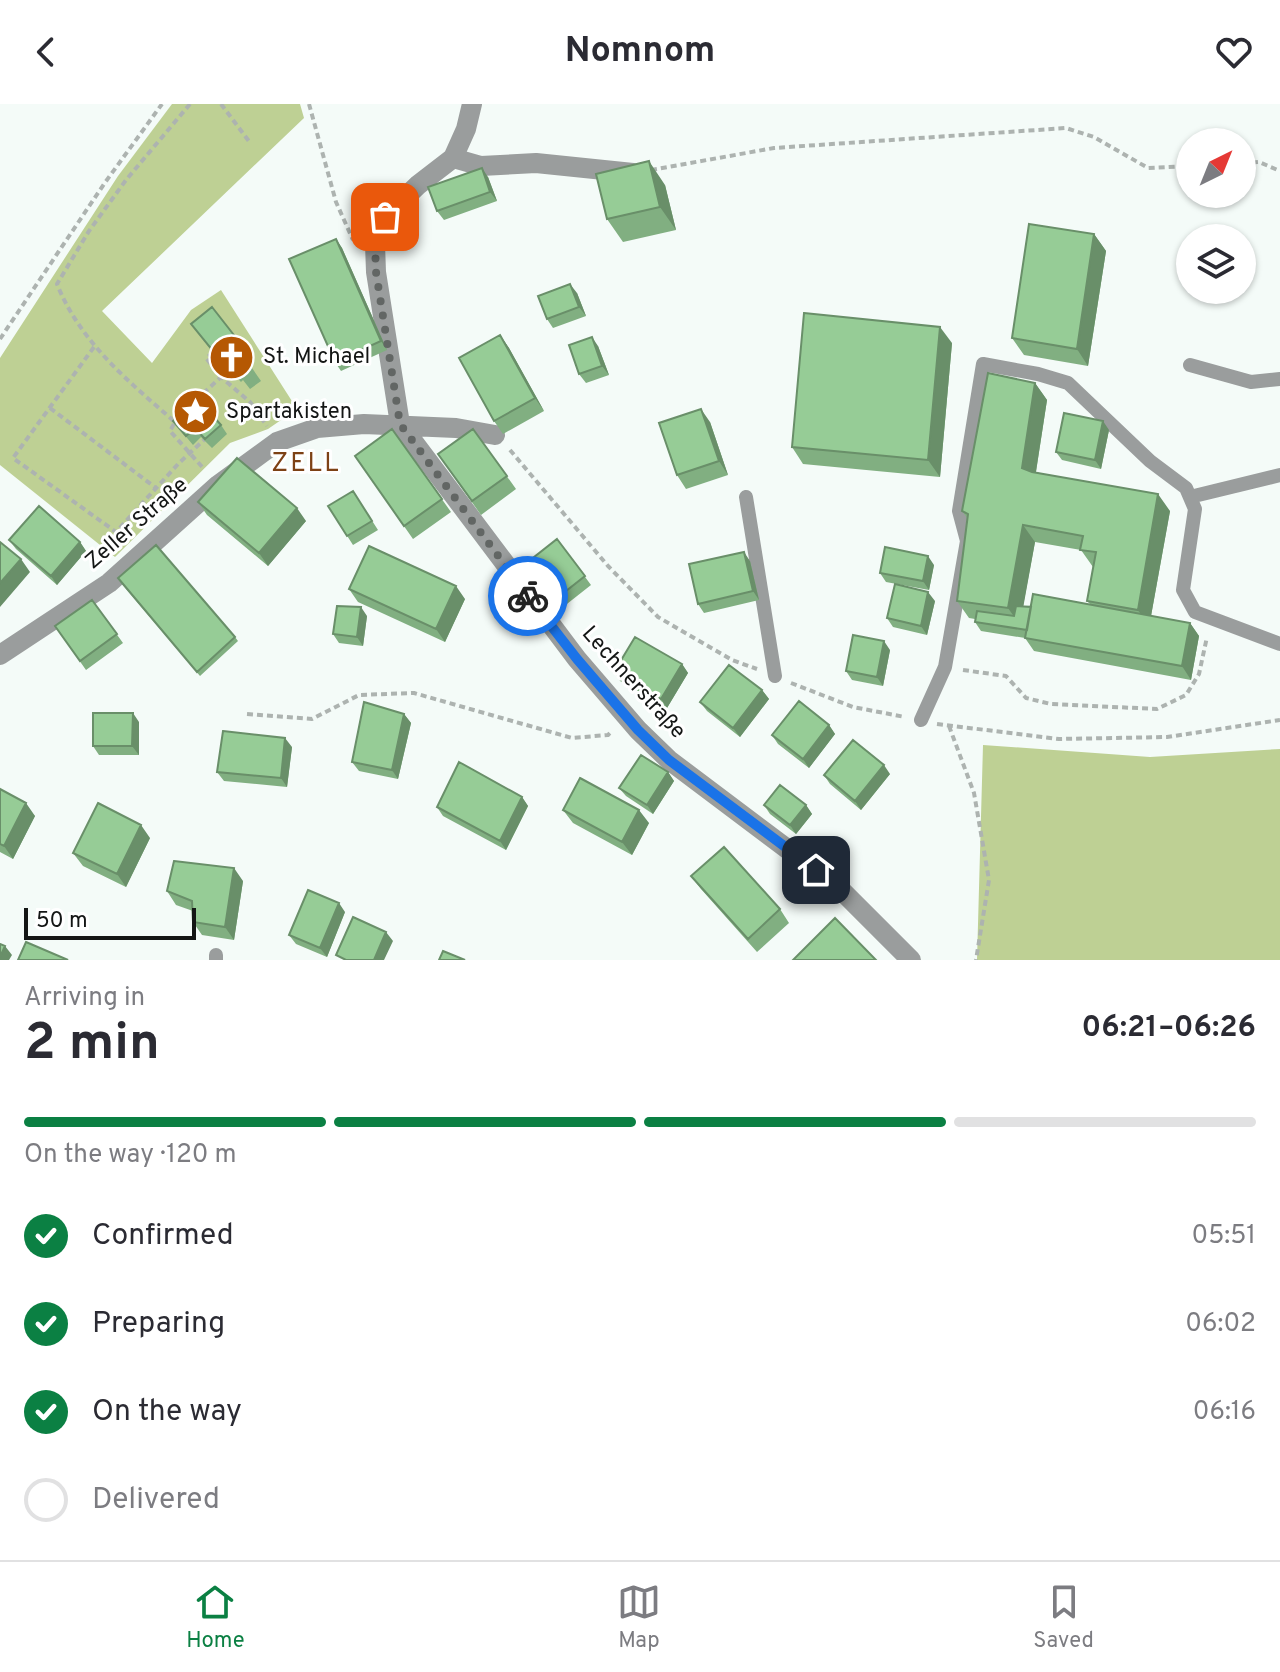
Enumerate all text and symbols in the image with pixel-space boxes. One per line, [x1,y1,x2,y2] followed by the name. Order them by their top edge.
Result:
[565,29,715,75] text: Nomnom
[24,30,68,74] icon: back
[1212,30,1256,74] icon: heart
[1176,128,1256,208] north arrow
[1176,128,1256,304] map controls
[351,183,419,251] pin
[363,195,407,239] icon: bag
[1176,224,1256,304] button: layers
[208,333,256,381] church icon: St. Michael
[263,344,370,371] place label: St. Michael
[171,388,219,436] place icon: Spartakisten
[226,399,352,426] place label: Spartakisten
[271,448,341,481] district label: ZELL
[80,472,194,576] street label: Zeller Straße
[488,556,568,636] courier
[506,574,550,618] icon: bike
[575,621,691,745] street label: Lechnerstraße
[782,836,850,904] pin
[794,848,838,892] icon: home
[24,904,196,940] scale bar
[36,908,88,935] text: 50 m
[24,982,145,1015] text: Arriving in
[1082,1010,1256,1047] text: 06:21–06:26
[24,1012,160,1078] text: 2 min
[24,1139,237,1172] text: On the way · 120 m
[24,1214,68,1258] icon: check
[92,1218,234,1255] text: Confirmed
[1191,1220,1256,1253] text: 05:51
[24,1302,68,1346] icon: check
[92,1306,225,1343] text: Preparing
[1185,1308,1256,1341] text: 06:02
[24,1390,68,1434] icon: check
[92,1394,242,1431] text: On the way
[1193,1396,1256,1429] text: 06:16
[92,1482,220,1519] text: Delivered
[186,1580,245,1655] tab: Home
[617,1580,661,1655] tab: Map
[1033,1580,1094,1655] tab: Saved

